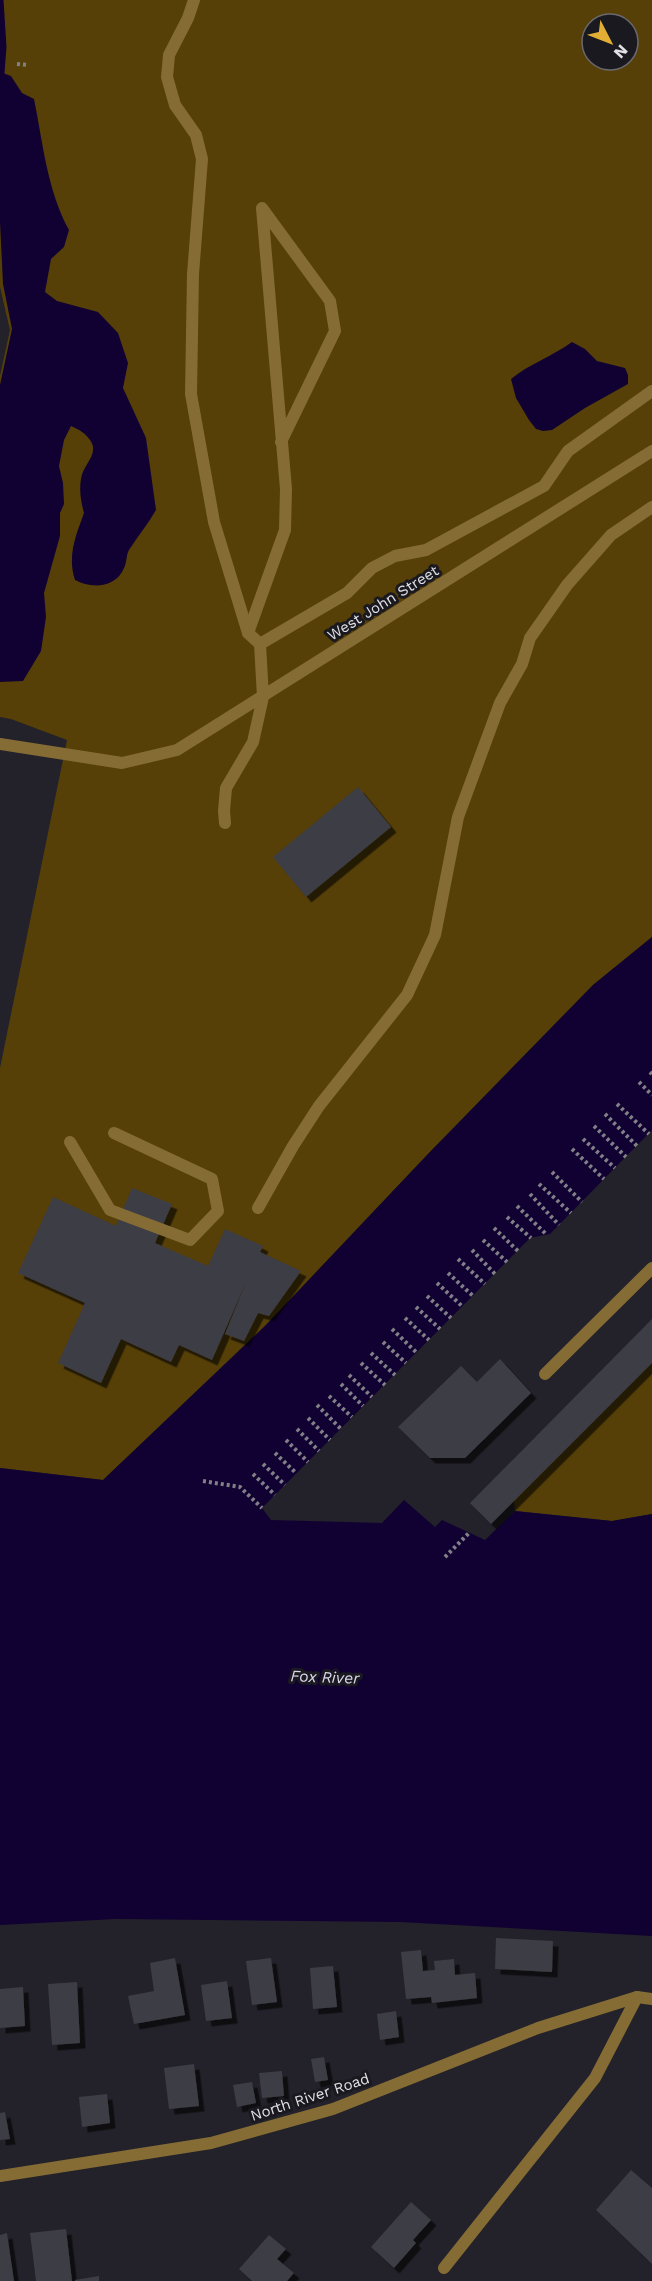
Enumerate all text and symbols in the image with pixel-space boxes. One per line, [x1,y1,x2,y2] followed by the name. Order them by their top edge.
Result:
[580,12,640,72] north arrow
[610,41,632,62] text: N
[324,561,443,644] street label: West John Street
[290,1666,361,1688] water label: Fox River
[248,2069,372,2125] street label: North River Road

